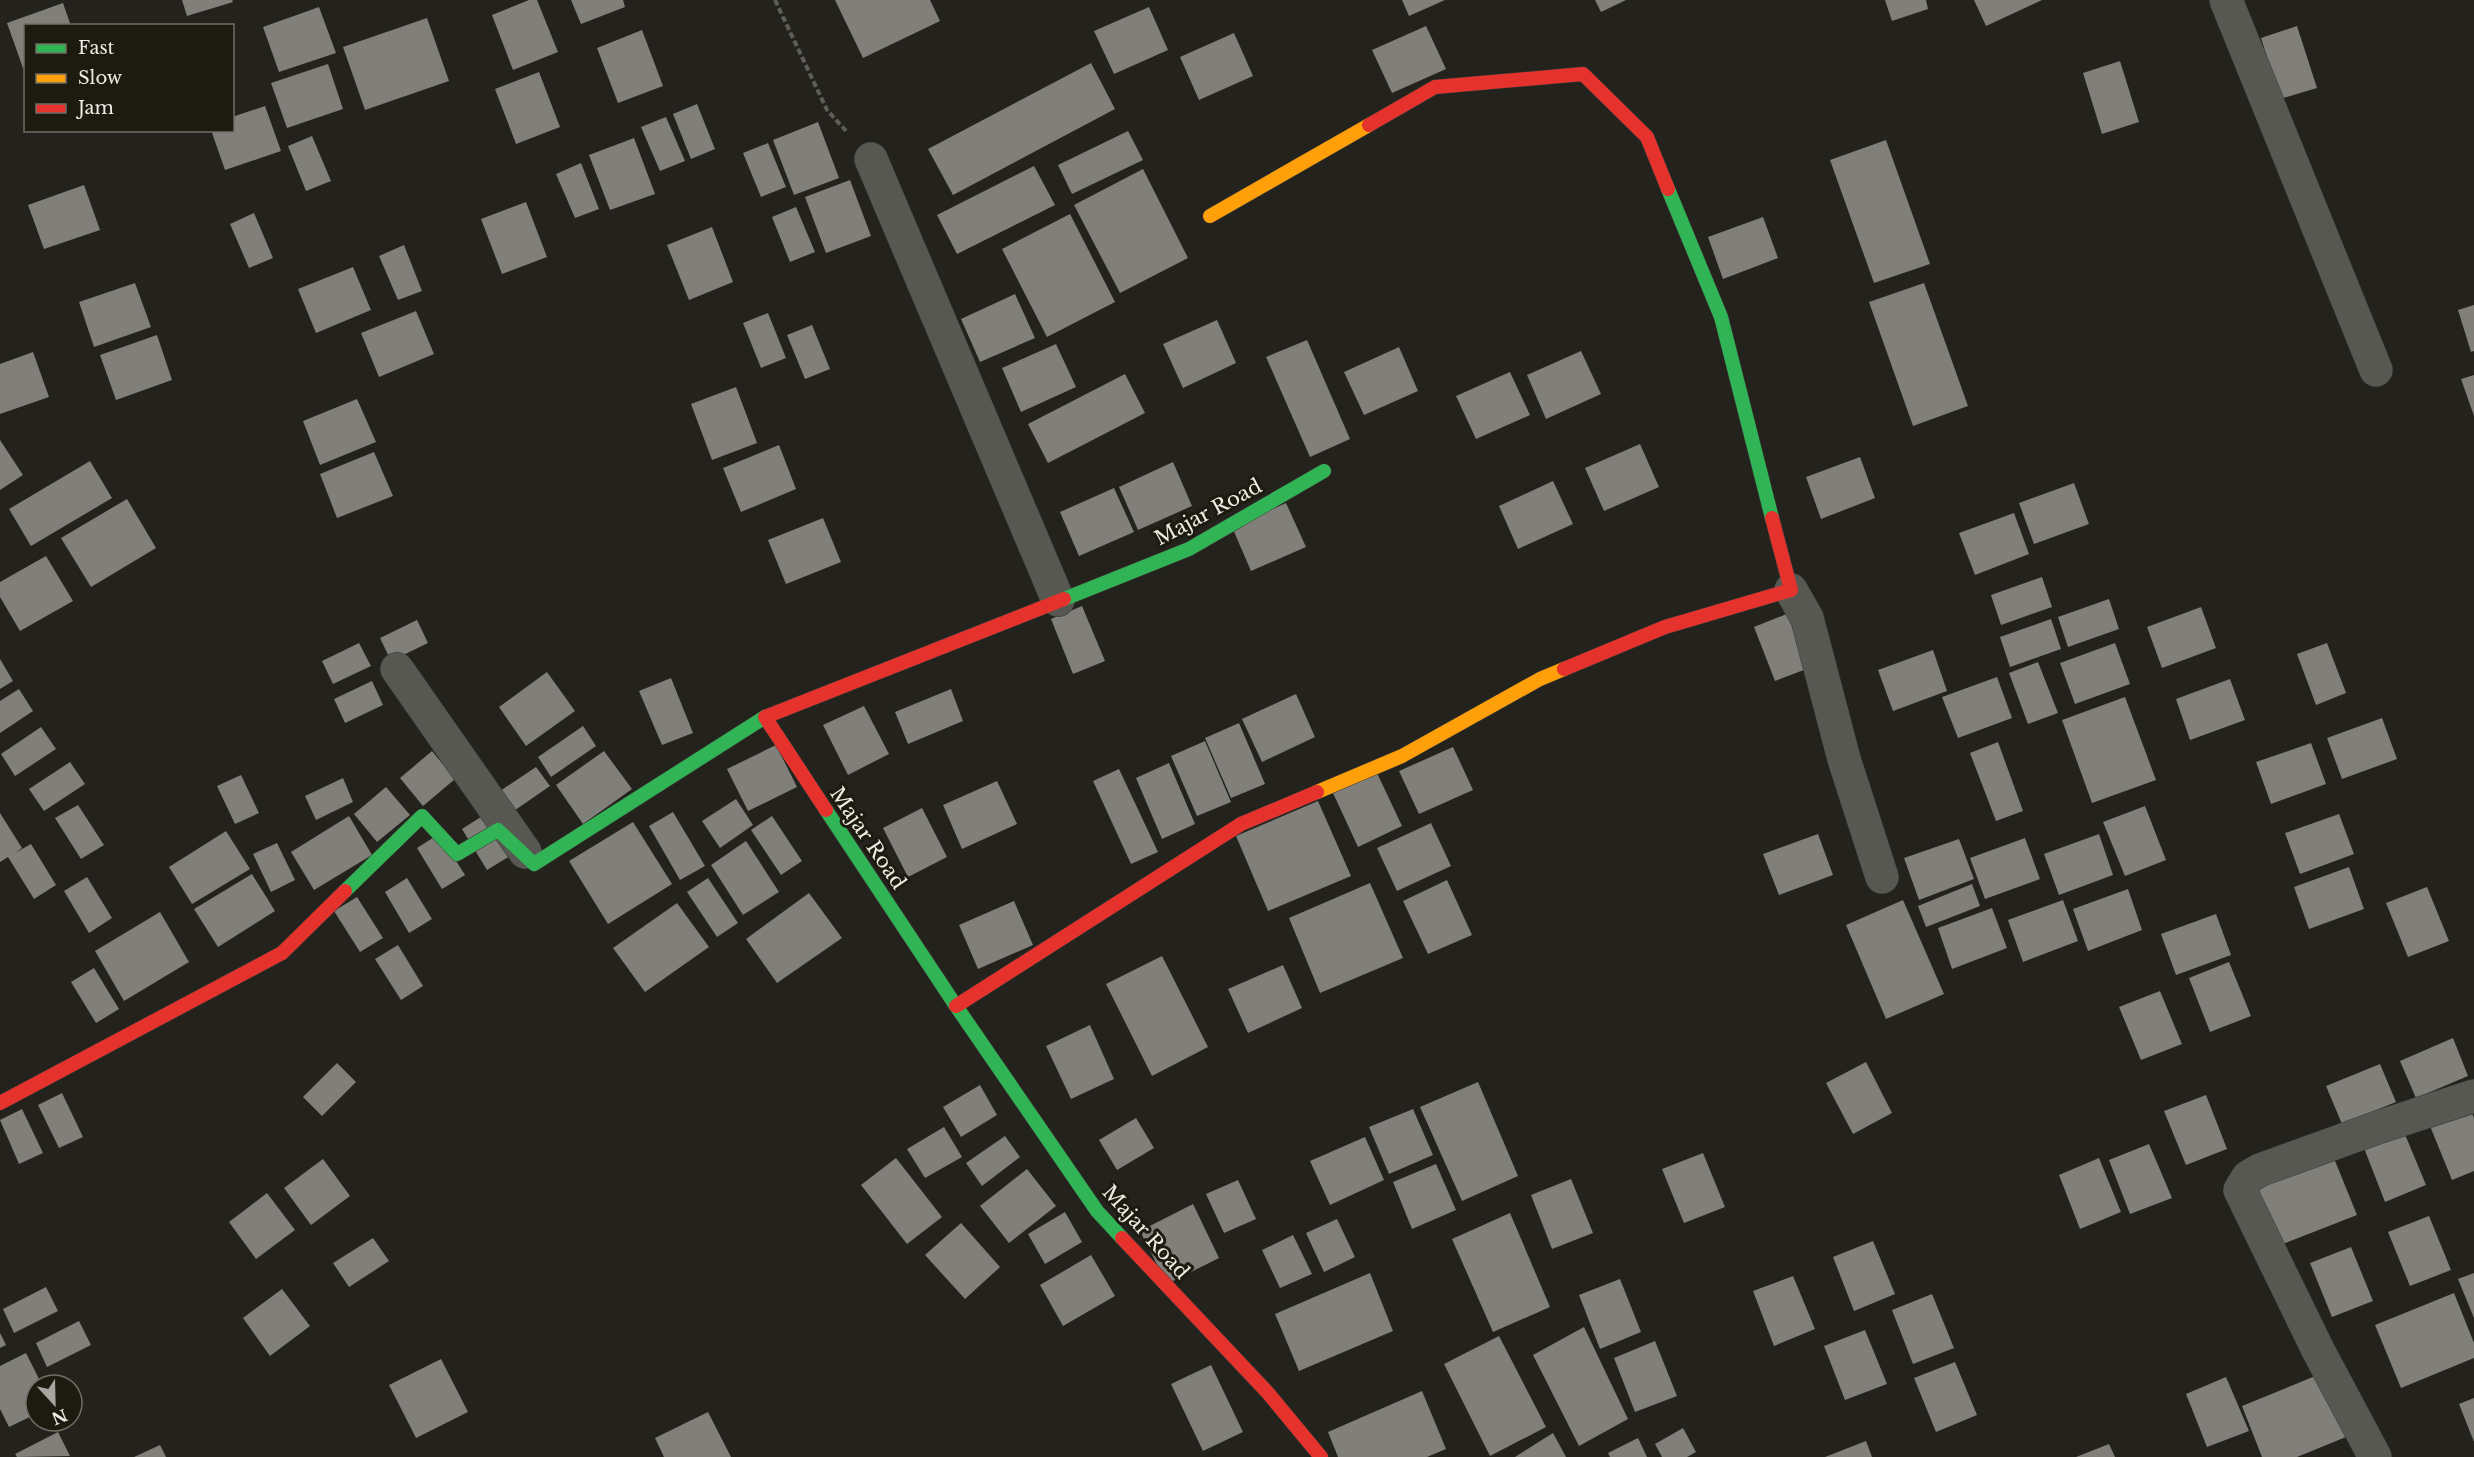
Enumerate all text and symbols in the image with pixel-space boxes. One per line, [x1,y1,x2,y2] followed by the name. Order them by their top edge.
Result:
[24,24,234,132] legend
[78,37,115,59] text: Fast
[78,67,123,89] text: Slow
[76,97,114,119] text: Jam
[1150,474,1266,550] street label: Majar Road
[825,782,911,894] street label: Majar Road
[1098,1180,1194,1284] street label: Majar Road
[24,1373,84,1433] north arrow
[49,1405,70,1429] text: N

